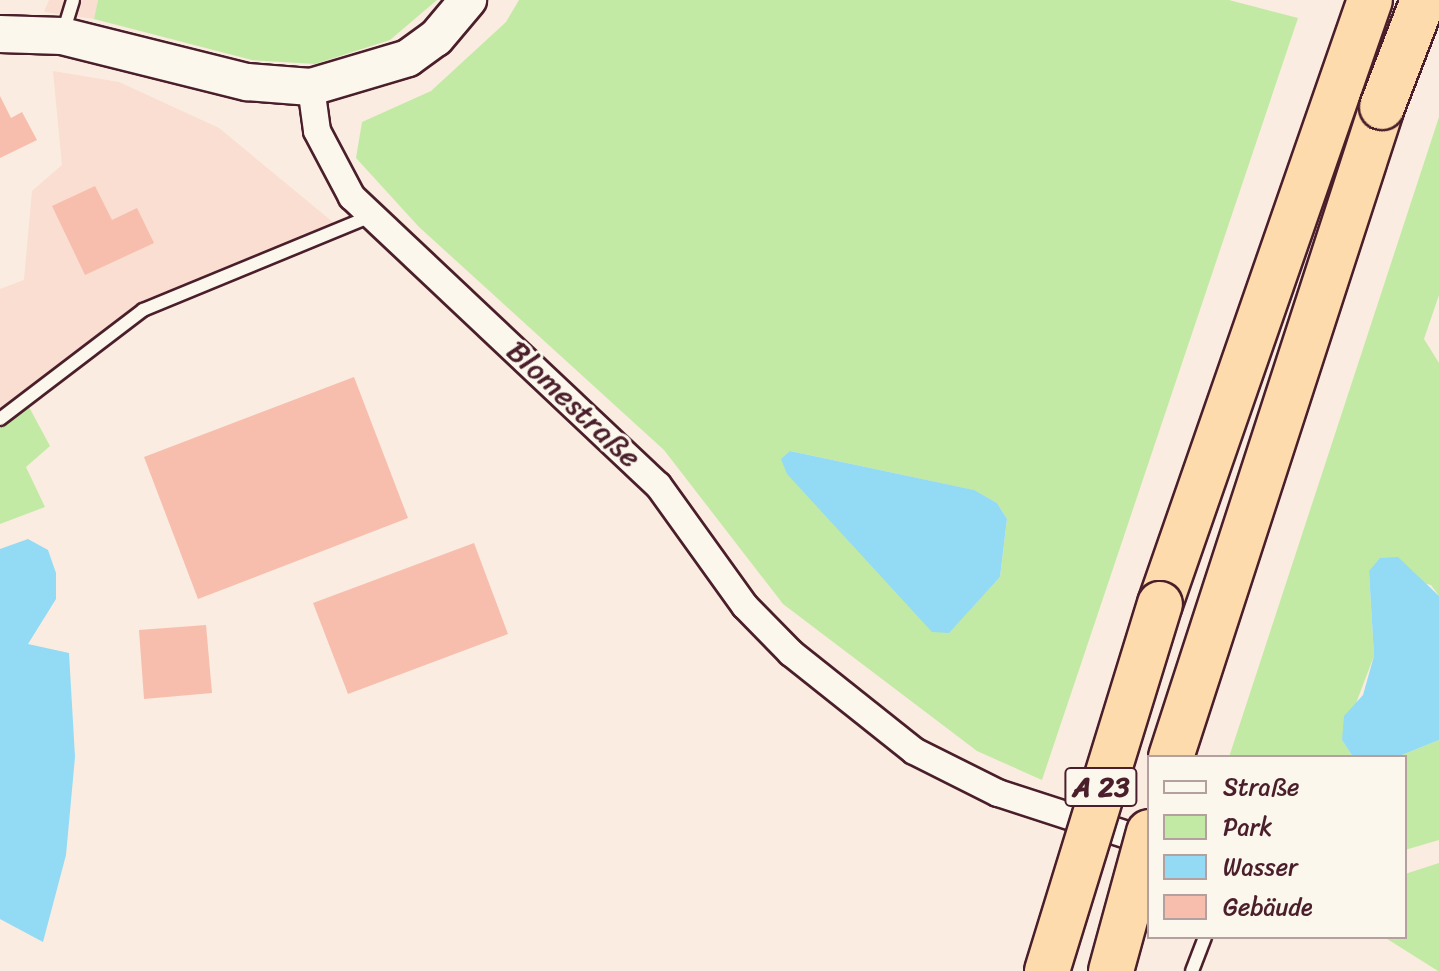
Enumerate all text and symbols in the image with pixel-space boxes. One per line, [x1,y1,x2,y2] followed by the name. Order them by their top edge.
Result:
[500,333,648,475] street label: Blomestraße
[1147,755,1407,939] legend
[1063,763,1139,811] road number: A 23
[1223,766,1299,808] text: Straße
[1223,806,1272,848] text: Park
[1223,846,1298,888] text: Wasser
[1223,886,1313,928] text: Gebäude

